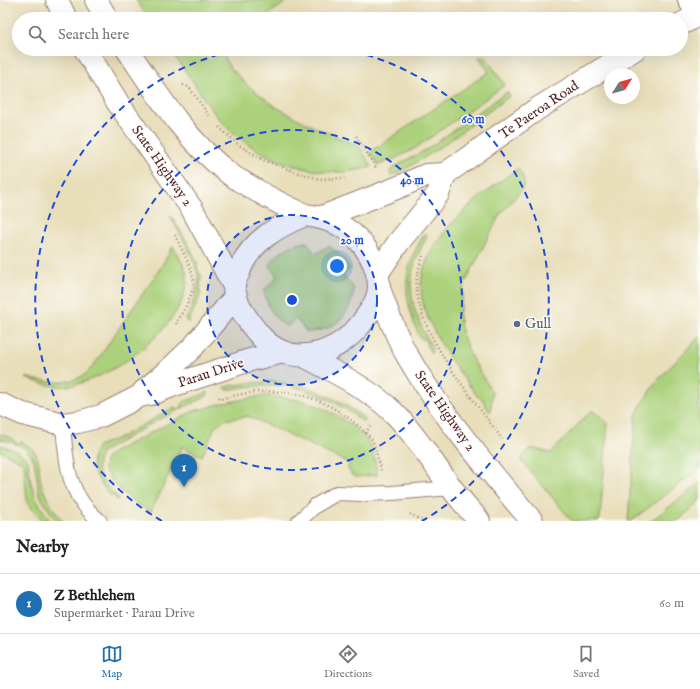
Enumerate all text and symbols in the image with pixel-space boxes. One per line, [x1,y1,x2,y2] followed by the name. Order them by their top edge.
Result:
[12,12,688,56] search box
[26,23,48,45] icon: search
[58,25,129,44] text: Search here
[604,68,640,104] north arrow
[496,76,583,143] street label: Te Paeroa Road
[462,112,485,127] text: 60 m
[128,122,197,210] street label: State Highway 2
[400,173,425,188] text: 40 m
[340,233,364,248] text: 20 m
[327,256,347,276] your location
[285,293,299,307] centre of rings
[525,315,551,333] place label: Gull
[512,319,522,329] marker: Gull
[176,354,247,392] street label: Parau Drive
[411,367,480,455] street label: State Highway 2
[171,454,197,487] pin: 1
[16,537,69,558] text: Nearby
[54,586,135,605] text: Z Bethlehem
[27,595,31,612] text: 1
[659,595,684,612] text: 60 m
[54,605,195,622] text: Supermarket · Parau Drive
[101,643,123,681] tab: Map
[324,643,372,681] tab: Directions
[573,643,599,681] tab: Saved

